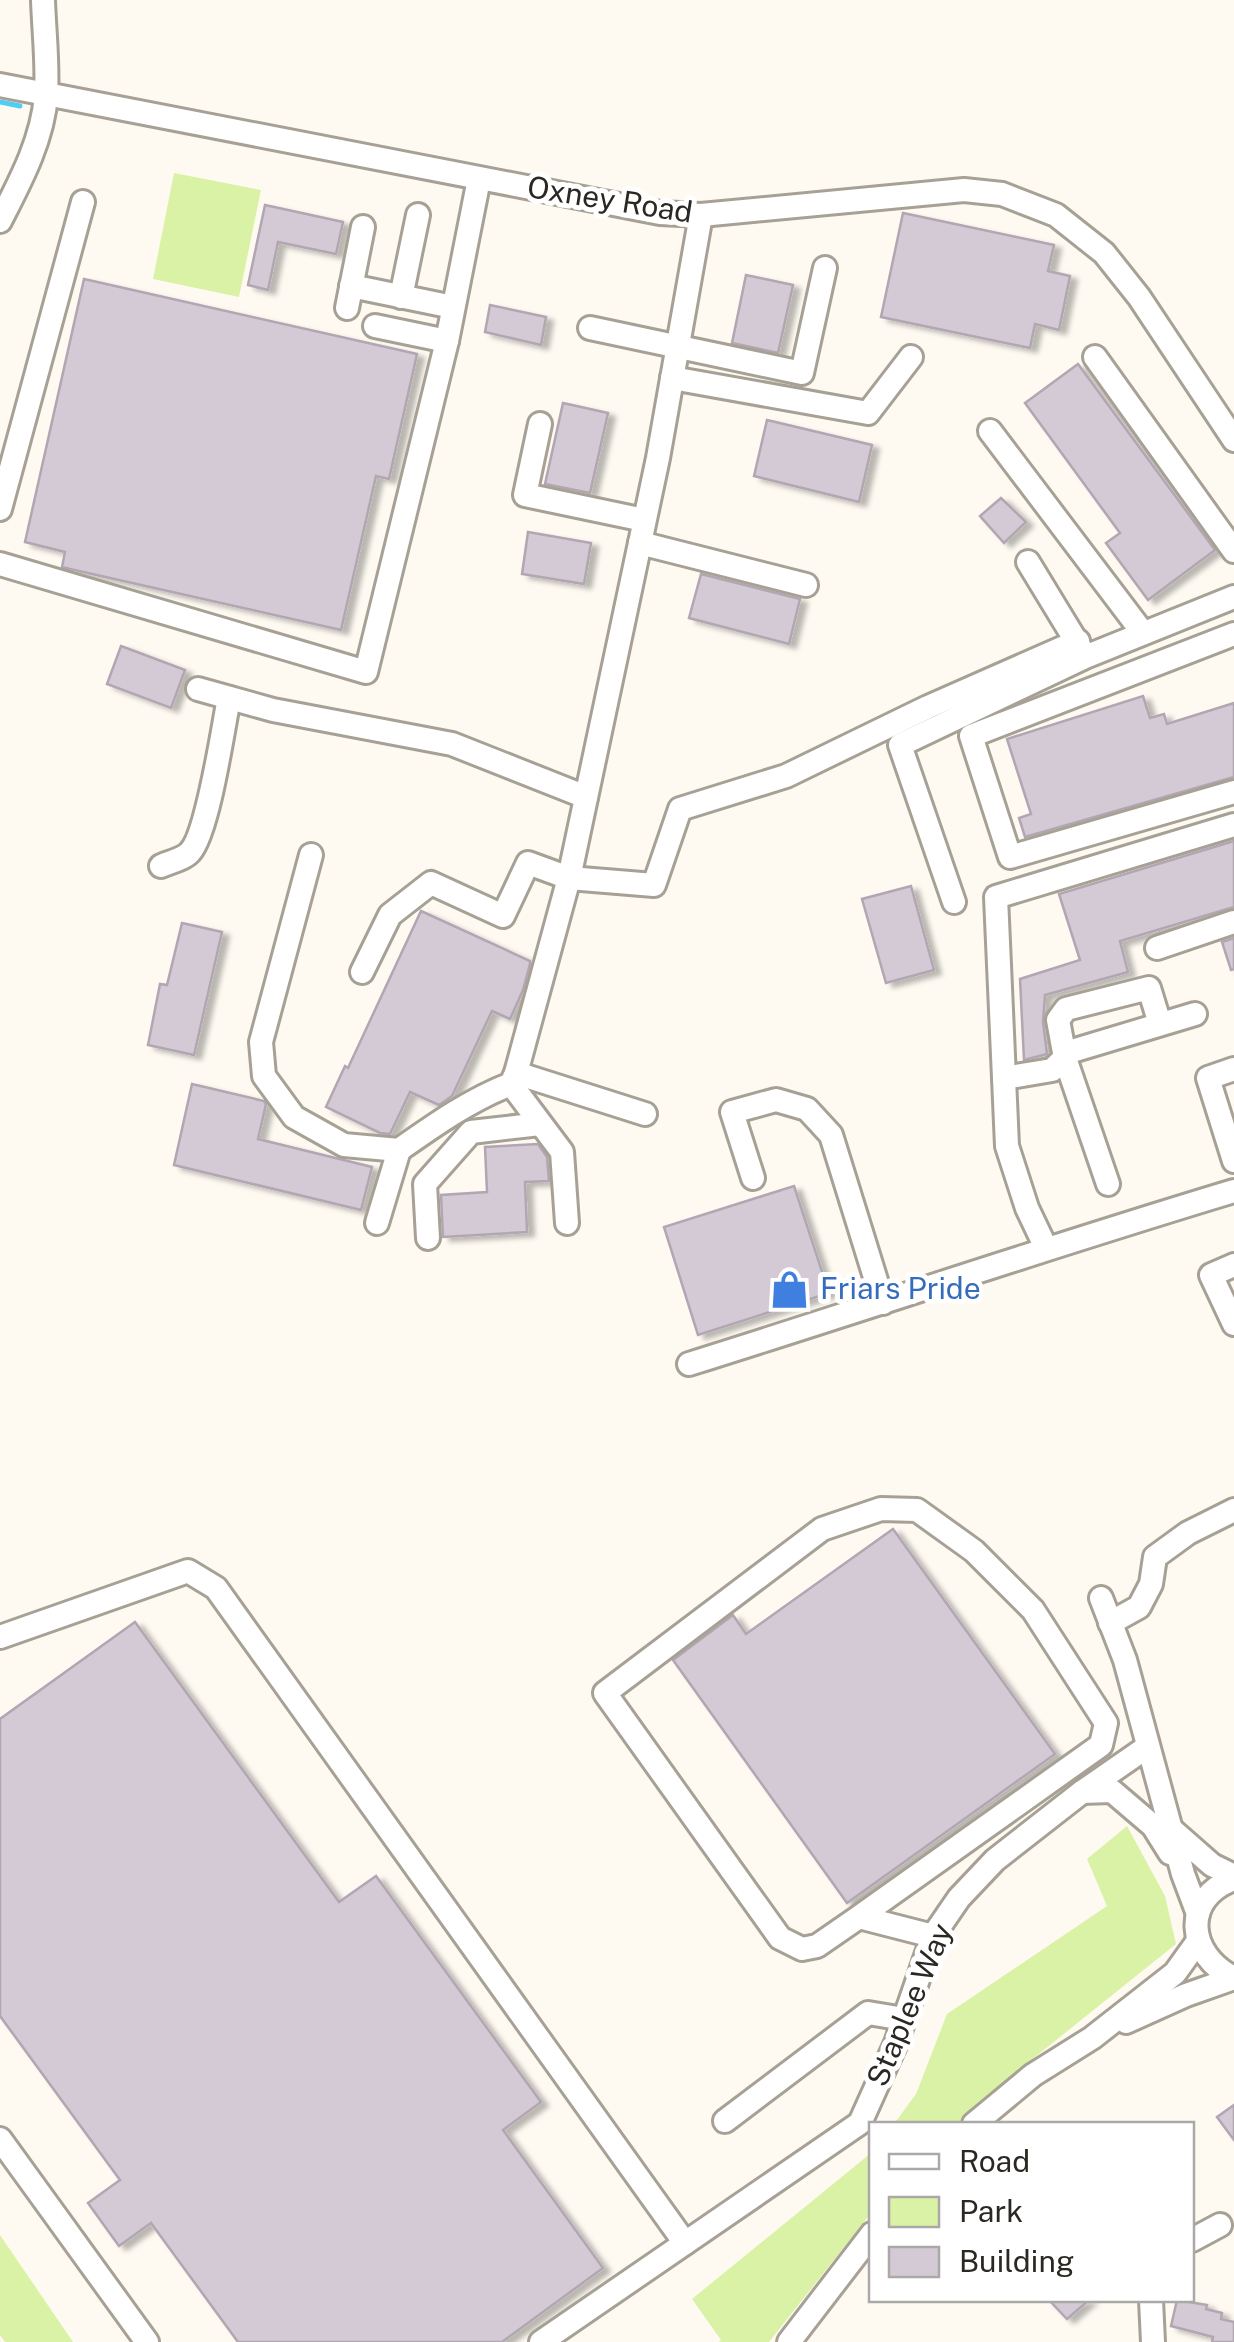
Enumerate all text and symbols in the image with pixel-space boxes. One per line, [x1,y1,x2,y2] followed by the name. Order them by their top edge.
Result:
[525,168,695,230] street label: Oxney Road
[769,1268,811,1310] shop icon: Friars Pride
[820,1270,981,1306] place label: Friars Pride
[859,1918,960,2092] street label: Staplee Way
[869,2122,1194,2302] legend
[959,2143,1030,2179] text: Road
[959,2193,1023,2229] text: Park
[959,2243,1074,2279] text: Building

